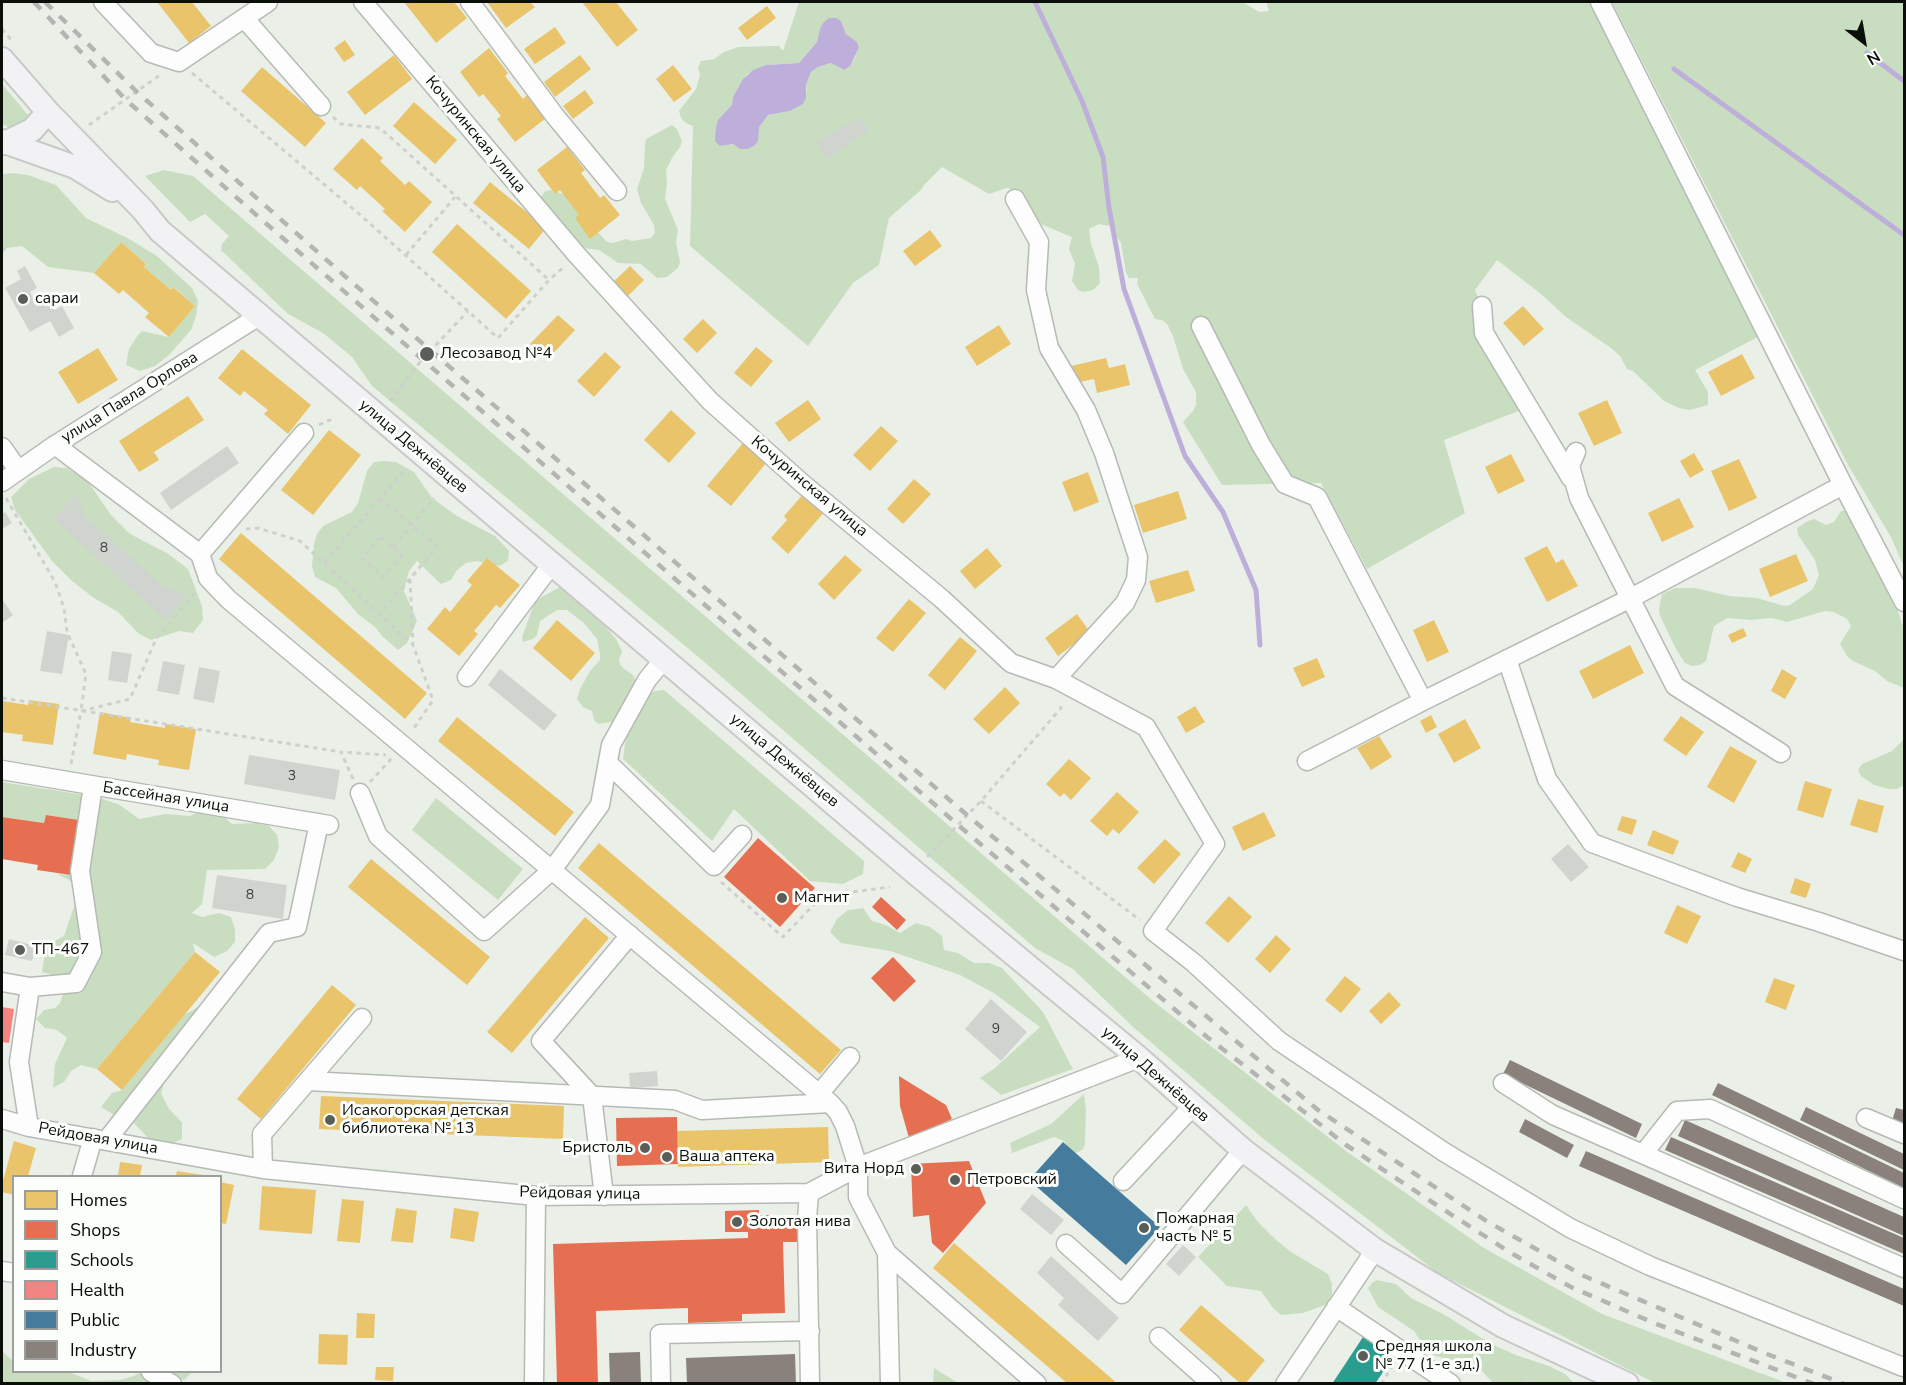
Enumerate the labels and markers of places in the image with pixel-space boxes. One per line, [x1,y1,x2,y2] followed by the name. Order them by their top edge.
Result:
[35,289,79,309] place label: сараи
[16,292,30,306] marker: сараи
[440,344,552,364] place label: Лесозавод №4
[418,345,436,363] marker: Лесозавод №4
[794,888,849,908] place label: Магнит
[775,891,789,905] marker: Магнит
[32,940,89,960] place label: ТП-467
[13,943,27,957] marker: ТП-467
[342,1101,509,1139] place label: Исакогорская детская библиотека № 13
[323,1113,337,1127] marker: Исакогорская детская библиотека № 13
[562,1138,633,1158] place label: Бристоль
[638,1141,652,1155] marker: Бристоль
[679,1147,775,1167] place label: Ваша аптека
[660,1150,674,1164] marker: Ваша аптека
[824,1159,904,1179] place label: Вита Норд
[909,1162,923,1176] marker: Вита Норд
[967,1170,1057,1190] place label: Петровский
[948,1173,962,1187] marker: Петровский
[1156,1209,1234,1247] place label: Пожарная часть № 5
[749,1212,851,1232] place label: Золотая нива
[730,1215,744,1229] marker: Золотая нива
[1137,1221,1151,1235] marker: Пожарная часть № 5
[1375,1337,1492,1375] place label: Средняя школа № 77 (1-е зд.)
[1356,1349,1370,1363] marker: Средняя школа № 77 (1-е зд.)

